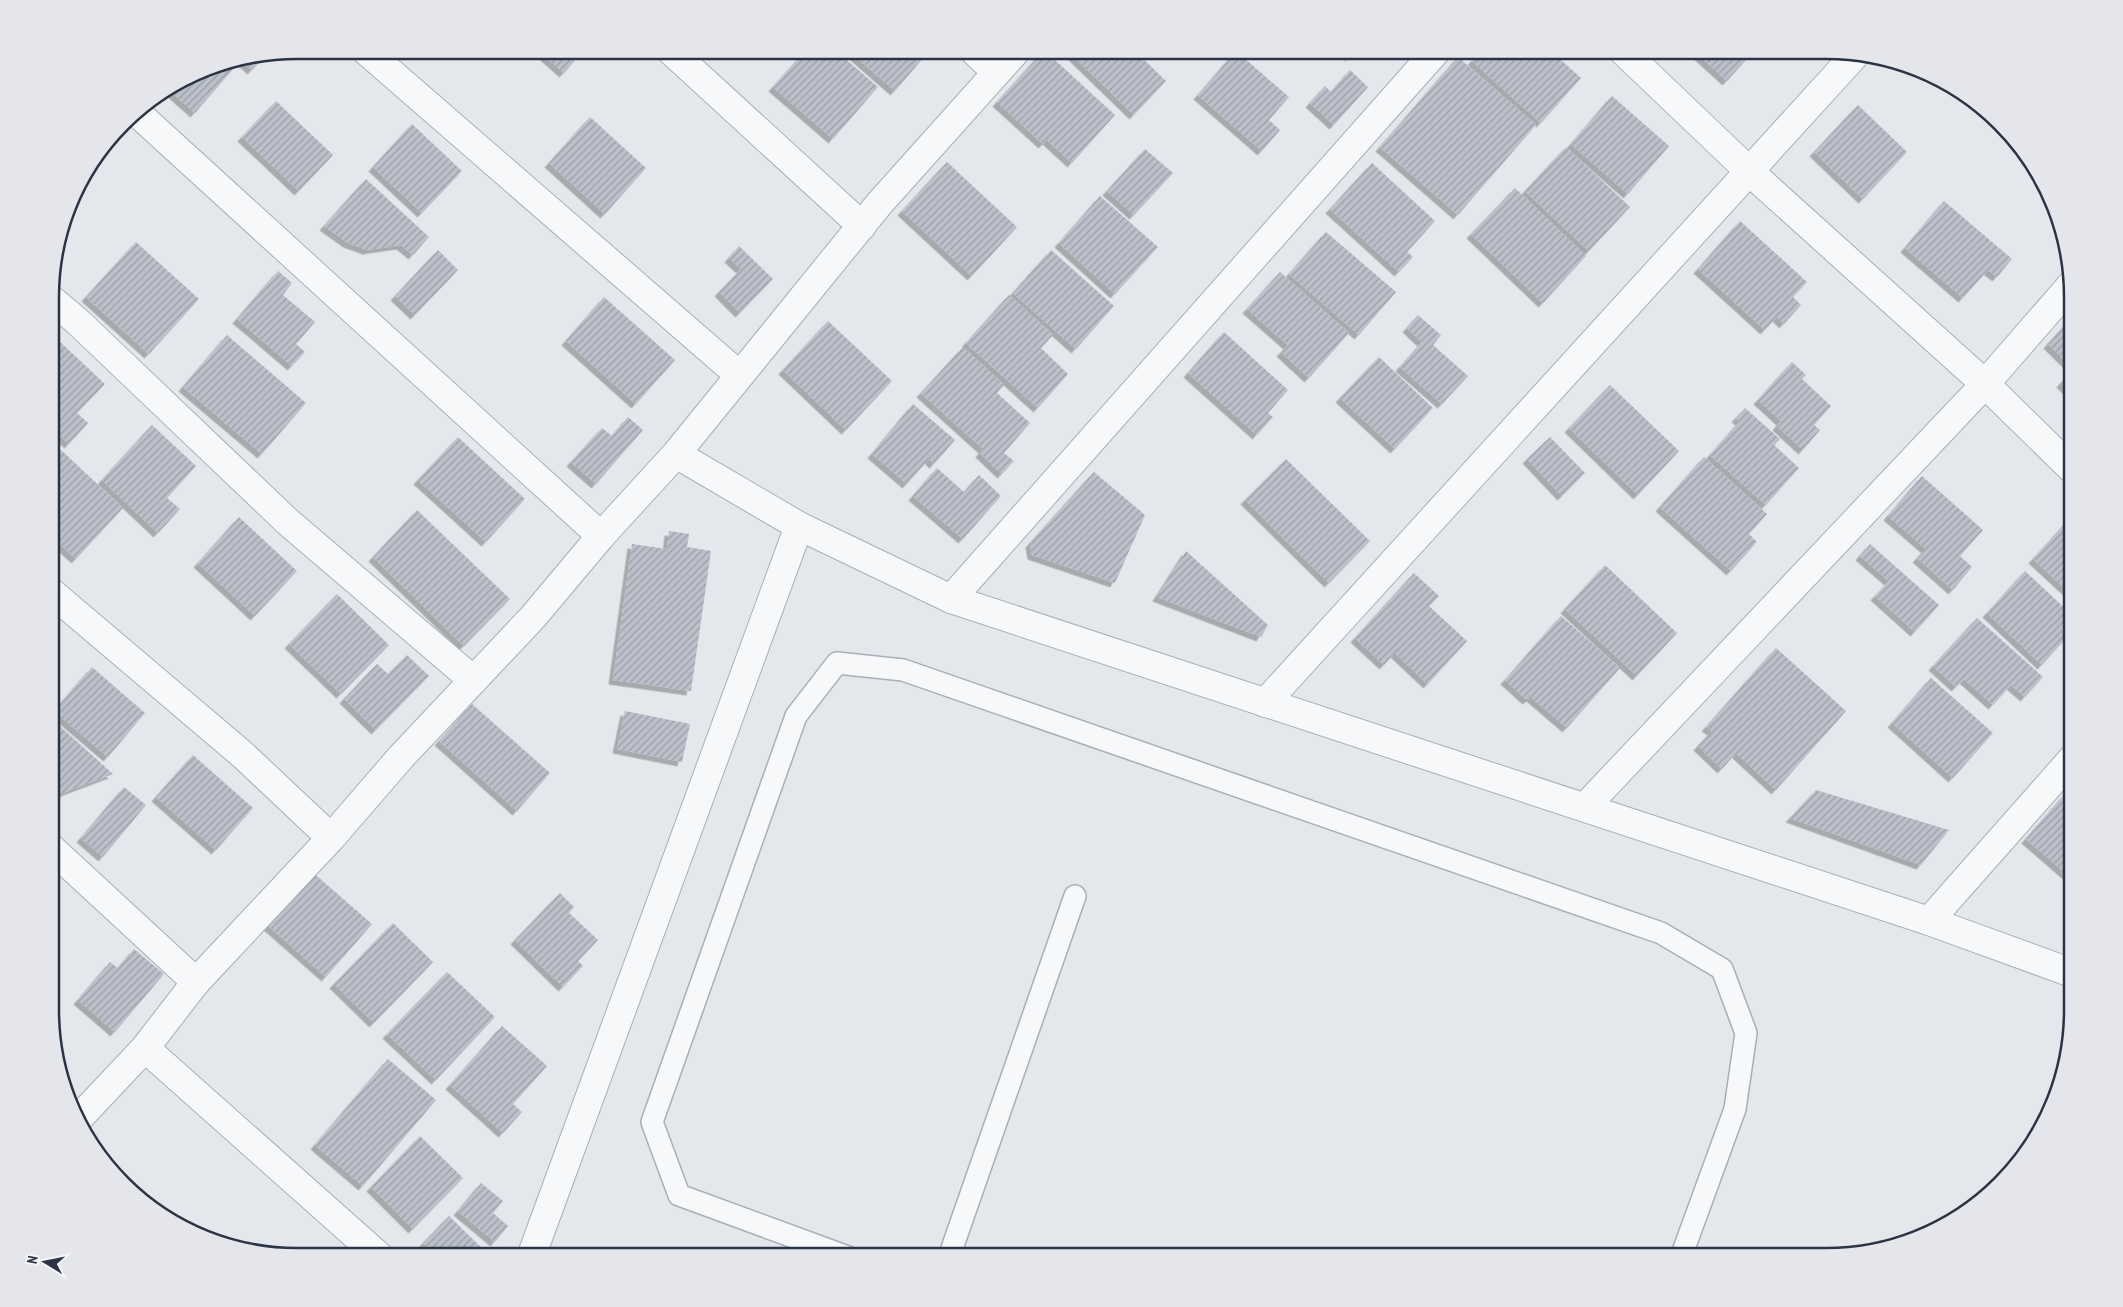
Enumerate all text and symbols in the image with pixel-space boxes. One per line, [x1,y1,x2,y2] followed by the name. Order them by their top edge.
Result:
[20,1237,70,1287] north arrow
[23,1254,42,1265] text: N

